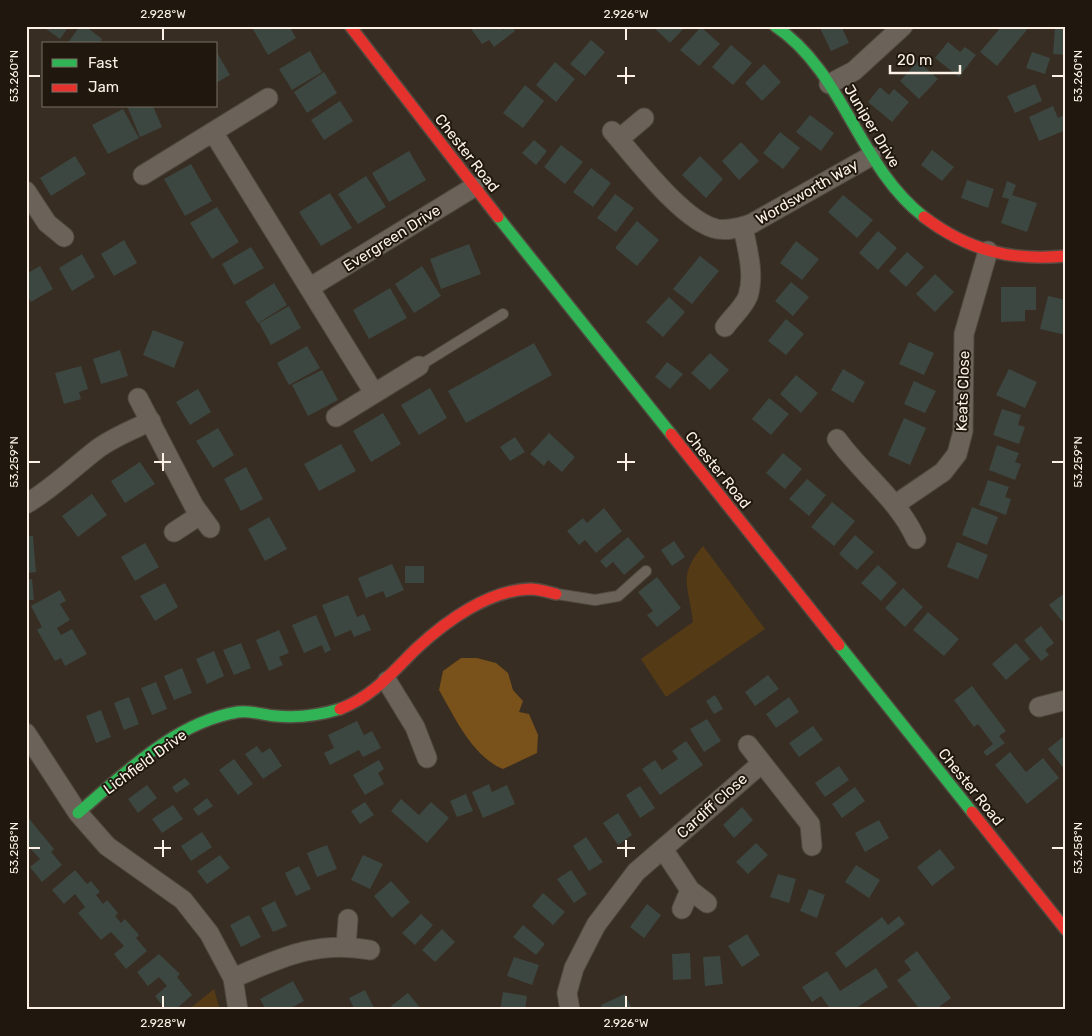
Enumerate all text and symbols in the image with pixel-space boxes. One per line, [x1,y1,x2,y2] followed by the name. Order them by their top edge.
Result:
[140,7,186,21] text: 2.928°W
[603,7,649,21] text: 2.926°W
[42,42,218,108] legend
[890,42,960,74] scale bar
[7,50,21,102] text: 53.260°N
[1071,50,1085,102] text: 53.260°N
[897,51,932,69] text: 20 m
[88,54,118,72] text: Fast
[88,78,119,96] text: Jam
[840,81,904,171] street label: Juniper Drive
[431,110,503,196] street label: Chester Road
[753,155,861,229] street label: Wordsworth Way
[340,201,444,275] street label: Evergreen Drive
[953,350,973,432] street label: Keats Close
[681,428,755,512] street label: Chester Road
[7,436,21,488] text: 53.259°N
[1071,436,1085,488] text: 53.259°N
[100,726,190,798] street label: Lichfield Drive
[934,745,1008,829] street label: Chester Road
[673,770,751,842] street label: Cardiff Close
[7,822,21,874] text: 53.258°N
[1071,822,1085,874] text: 53.258°N
[140,1016,186,1030] text: 2.928°W
[603,1016,649,1030] text: 2.926°W

